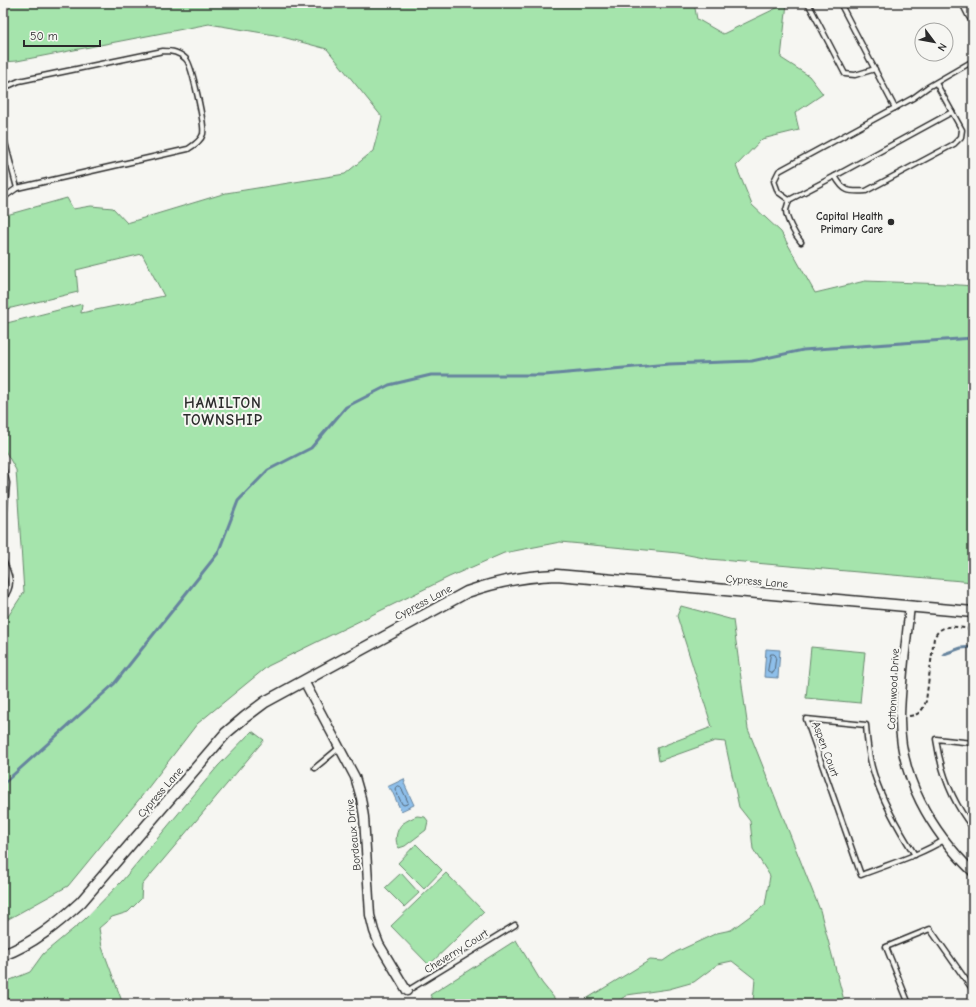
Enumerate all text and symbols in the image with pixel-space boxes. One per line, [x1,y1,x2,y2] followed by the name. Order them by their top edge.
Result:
[24,22,100,48] scale bar
[914,22,954,62] north arrow
[30,29,58,43] text: 50 m
[935,41,949,54] text: N
[816,210,884,236] place label: Capital Health Primary Care
[886,217,896,227] marker: Capital Health Primary Care
[183,394,263,429] district label: HAMILTON TOWNSHIP
[725,572,789,591] street label: Cypress Lane
[393,582,454,623] street label: Cypress Lane
[885,647,902,730] street label: Cottonwood Drive
[810,720,842,779] street label: Aspen Court
[135,764,186,820] street label: Cypress Lane
[343,798,364,871] street label: Bordeaux Drive
[422,926,491,976] street label: Cheverny Court

